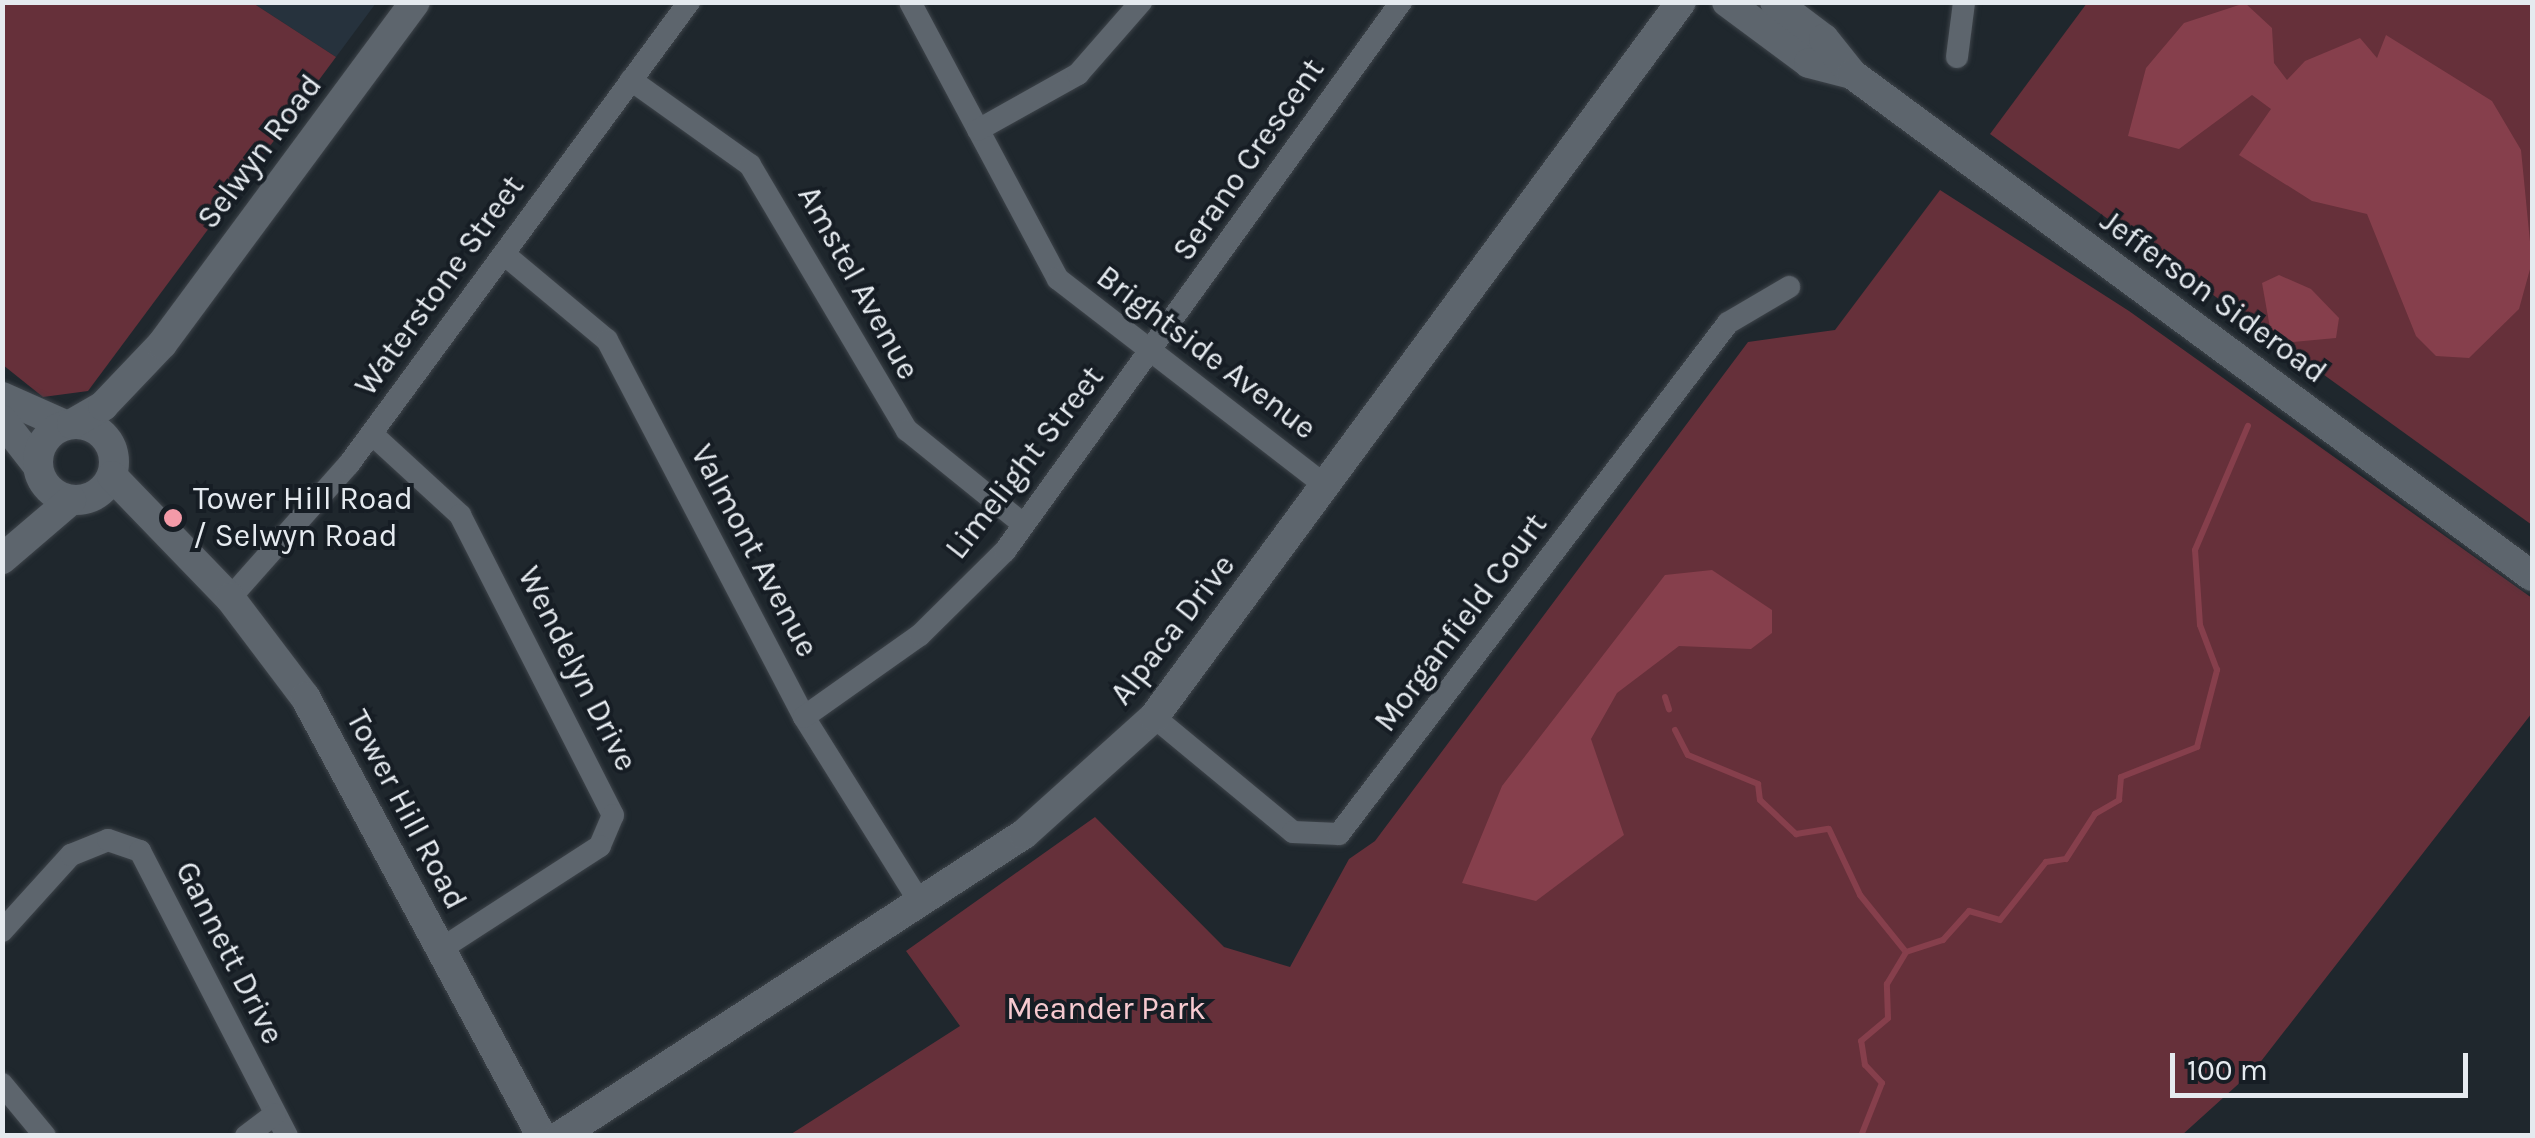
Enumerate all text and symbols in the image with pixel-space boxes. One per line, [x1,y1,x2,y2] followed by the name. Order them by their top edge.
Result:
[1165,51,1333,269] street label: Serano Crescent
[189,67,331,237] street label: Selwyn Road
[347,168,533,404] street label: Waterstone Street
[789,179,927,387] street label: Amstel Avenue
[2092,202,2334,392] street label: Jefferson Sideroad
[1089,258,1323,448] street label: Brightside Avenue
[938,359,1112,567] street label: Limelight Street
[682,438,826,664] street label: Valmont Avenue
[193,481,413,556] place label: Tower Hill Road / Selwyn Road
[1366,506,1556,740] street label: Morganfield Court
[162,507,184,529] marker: Tower Hill Road / Selwyn Road
[1102,547,1244,713] street label: Alpaca Drive
[509,560,645,778] street label: Wendelyn Drive
[337,704,475,916] street label: Tower Hill Road
[167,855,291,1051] street label: Gannett Drive
[1006,990,1206,1028] park label: Meander Park
[2175,1033,2472,1095] scale bar
[2187,1052,2268,1088] text: 100 m

